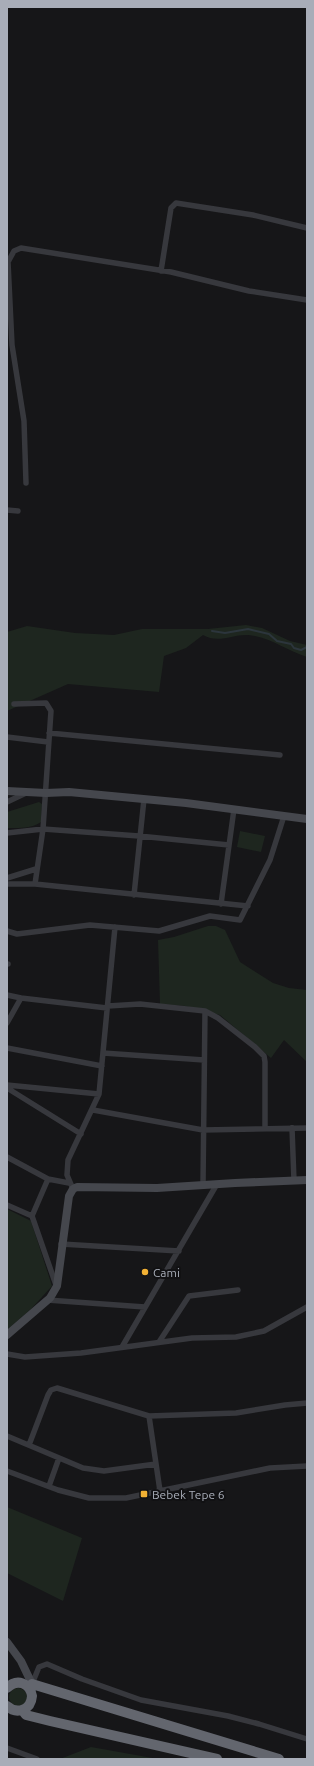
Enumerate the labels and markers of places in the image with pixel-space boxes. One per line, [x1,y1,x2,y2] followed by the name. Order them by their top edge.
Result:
[153,1266,180,1279] place label: Cami
[140,1267,150,1277] marker: Cami
[152,1488,225,1501] place label: Bebek Tepe 6
[139,1489,149,1499] marker: Bebek Tepe 6

